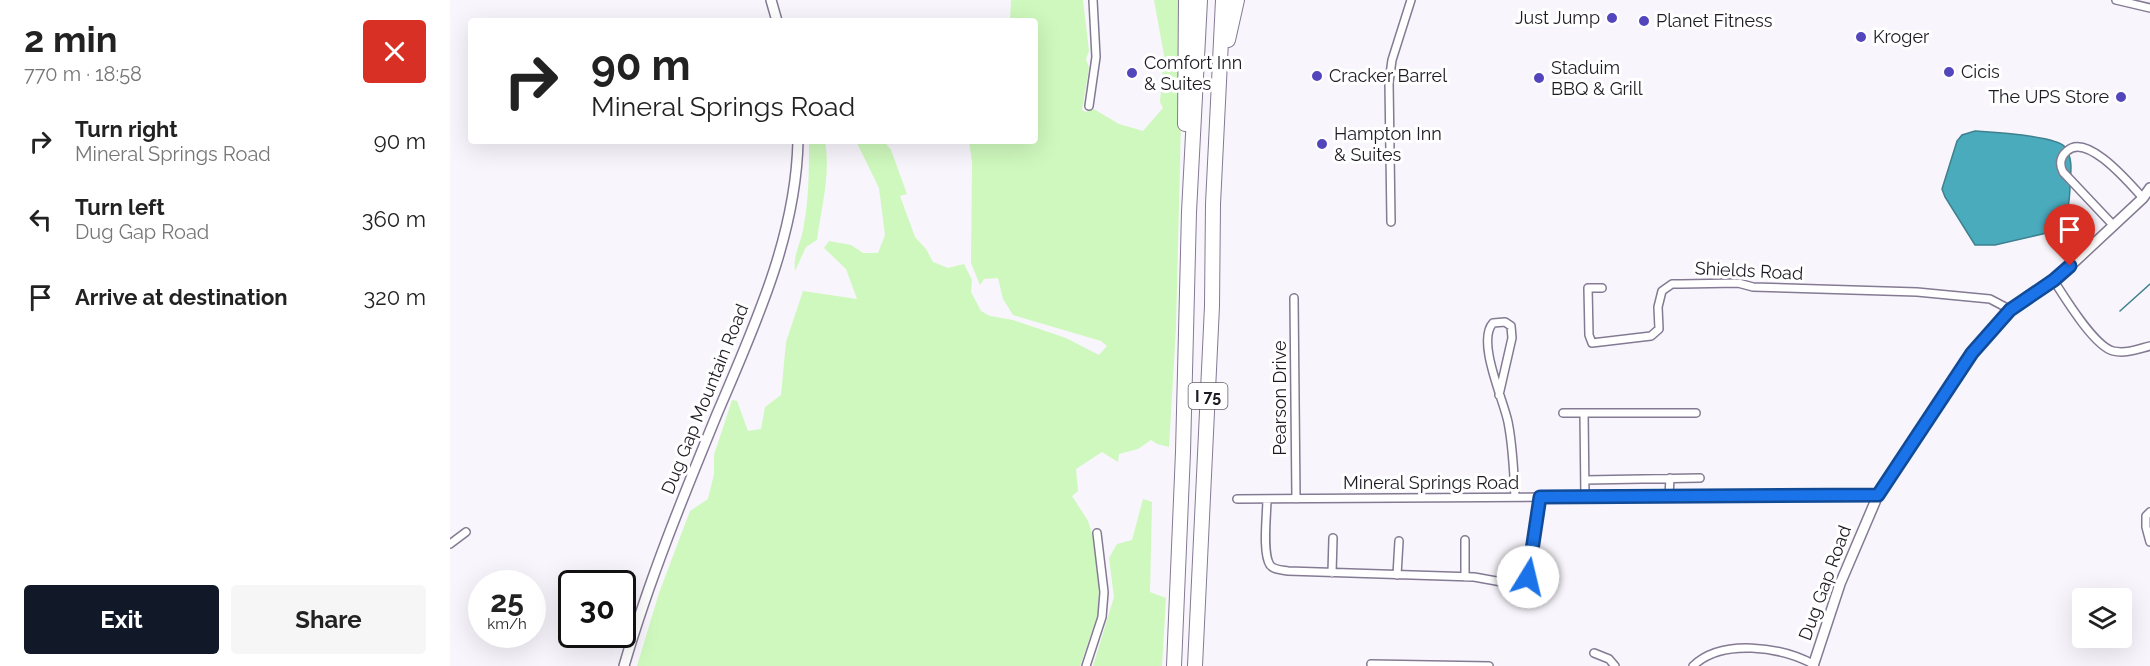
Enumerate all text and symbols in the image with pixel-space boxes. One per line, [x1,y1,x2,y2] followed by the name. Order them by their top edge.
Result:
[1515,7,1600,28] place label: Just Jump
[1656,10,1773,31] place label: Planet Fitness
[1605,11,1619,25] marker: Just Jump
[1637,14,1651,28] marker: Planet Fitness
[24,18,117,60] text: 2 min
[363,20,426,83] button: close
[1873,26,1930,47] place label: Kroger
[1854,30,1868,44] marker: Kroger
[591,41,691,90] text: 90 m
[492,42,570,120] icon: right
[1144,52,1242,94] place label: Comfort Inn & Suites
[1551,57,1643,99] place label: Staduim BBQ & Grill
[1961,61,2000,82] place label: Cicis
[24,62,142,86] text: 770 m · 18:58
[1329,65,1447,86] place label: Cracker Barrel
[1942,65,1956,79] marker: Cicis
[1125,66,1139,80] marker: Comfort Inn & Suites
[1310,69,1324,83] marker: Cracker Barrel
[1532,71,1546,85] marker: Staduim BBQ & Grill
[1988,86,2109,107] place label: The UPS Store
[2114,90,2128,104] marker: The UPS Store
[591,91,855,122] text: Mineral Springs Road
[75,116,178,142] text: Turn right
[1334,123,1442,165] place label: Hampton Inn & Suites
[24,125,57,158] icon: right
[374,128,426,154] text: 90 m
[1315,137,1329,151] marker: Hampton Inn & Suites
[75,142,271,166] text: Mineral Springs Road
[75,194,165,220] text: Turn left
[24,203,57,236] icon: left
[2044,204,2095,266] pin
[362,206,426,232] text: 360 m
[2053,213,2086,246] icon: arrive
[75,220,209,244] text: Dug Gap Road
[1694,257,1804,284] street label: Shields Road
[24,281,57,314] icon: arrive
[75,284,288,310] text: Arrive at destination
[363,284,426,310] text: 320 m
[657,301,752,497] street label: Dug Gap Mountain Road
[1269,340,1290,456] street label: Pearson Drive
[1188,383,1227,409] road number: I 75
[1343,472,1519,493] street label: Mineral Springs Road
[1794,522,1855,643] street label: Dug Gap Road
[1496,545,1560,609] position arrow
[558,570,636,648] speed limit sign: 30
[490,584,524,619] text: 25
[24,585,219,654] button: Exit
[231,585,426,654] button: Share
[2072,588,2132,648] map controls
[2072,588,2132,648] button: layers
[487,615,527,633] text: km/h

